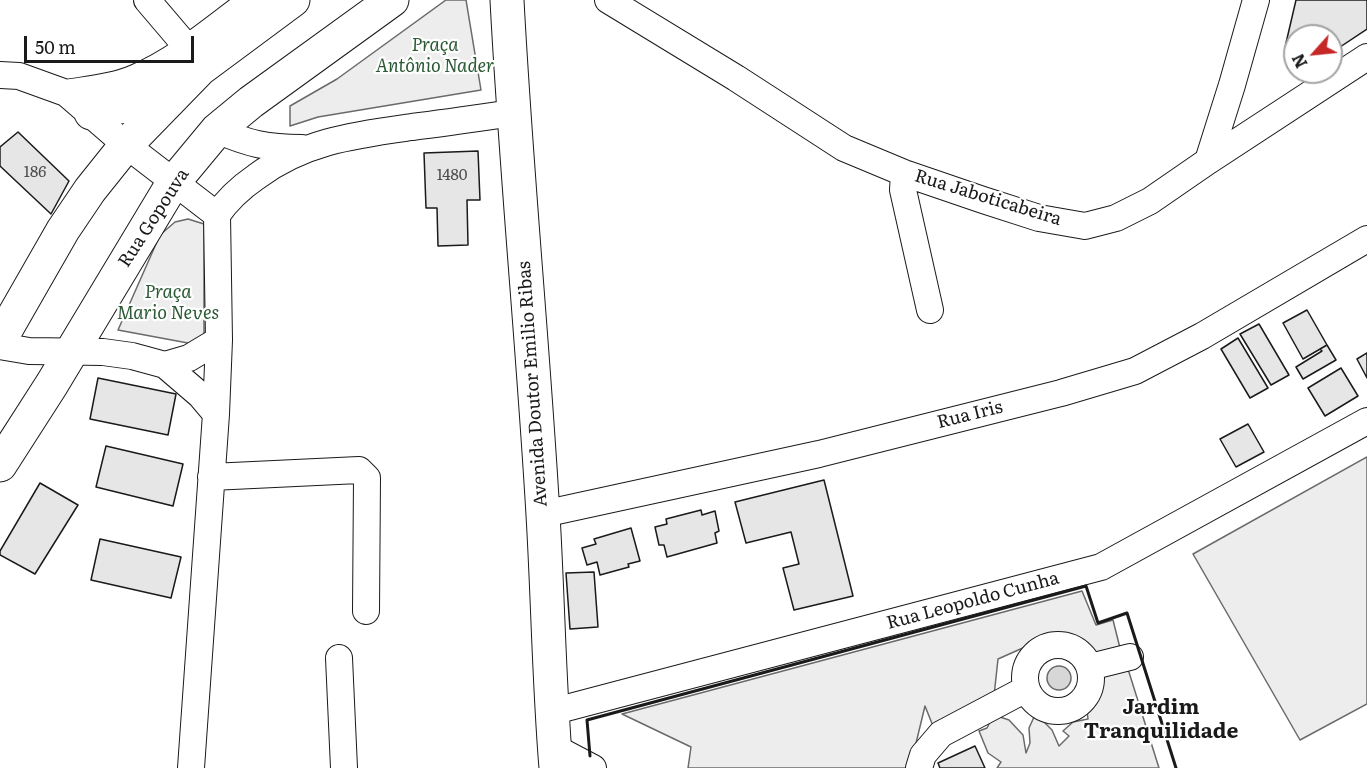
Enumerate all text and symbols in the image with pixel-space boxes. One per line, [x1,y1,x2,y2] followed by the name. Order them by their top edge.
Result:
[27,24,196,62] scale bar
[1283,24,1343,84] north arrow
[35,33,76,60] text: 50 m
[376,35,494,78] park label: Praça Antônio Nader
[1285,50,1312,73] text: N
[24,164,46,182] house number: 186
[114,165,194,271] street label: Rua Gopouva
[912,165,1064,231] street label: Rua Jaboticabeira
[437,167,467,185] house number: 1480
[514,260,552,508] street label: Avenida Doutor Emilio Ribas
[117,282,219,324] park label: Praça Mario Neves
[935,396,1005,434] street label: Rua Iris
[884,568,1062,634] street label: Rua Leopoldo Cunha
[1084,695,1238,745] district label: Jardim Tranquilidade

